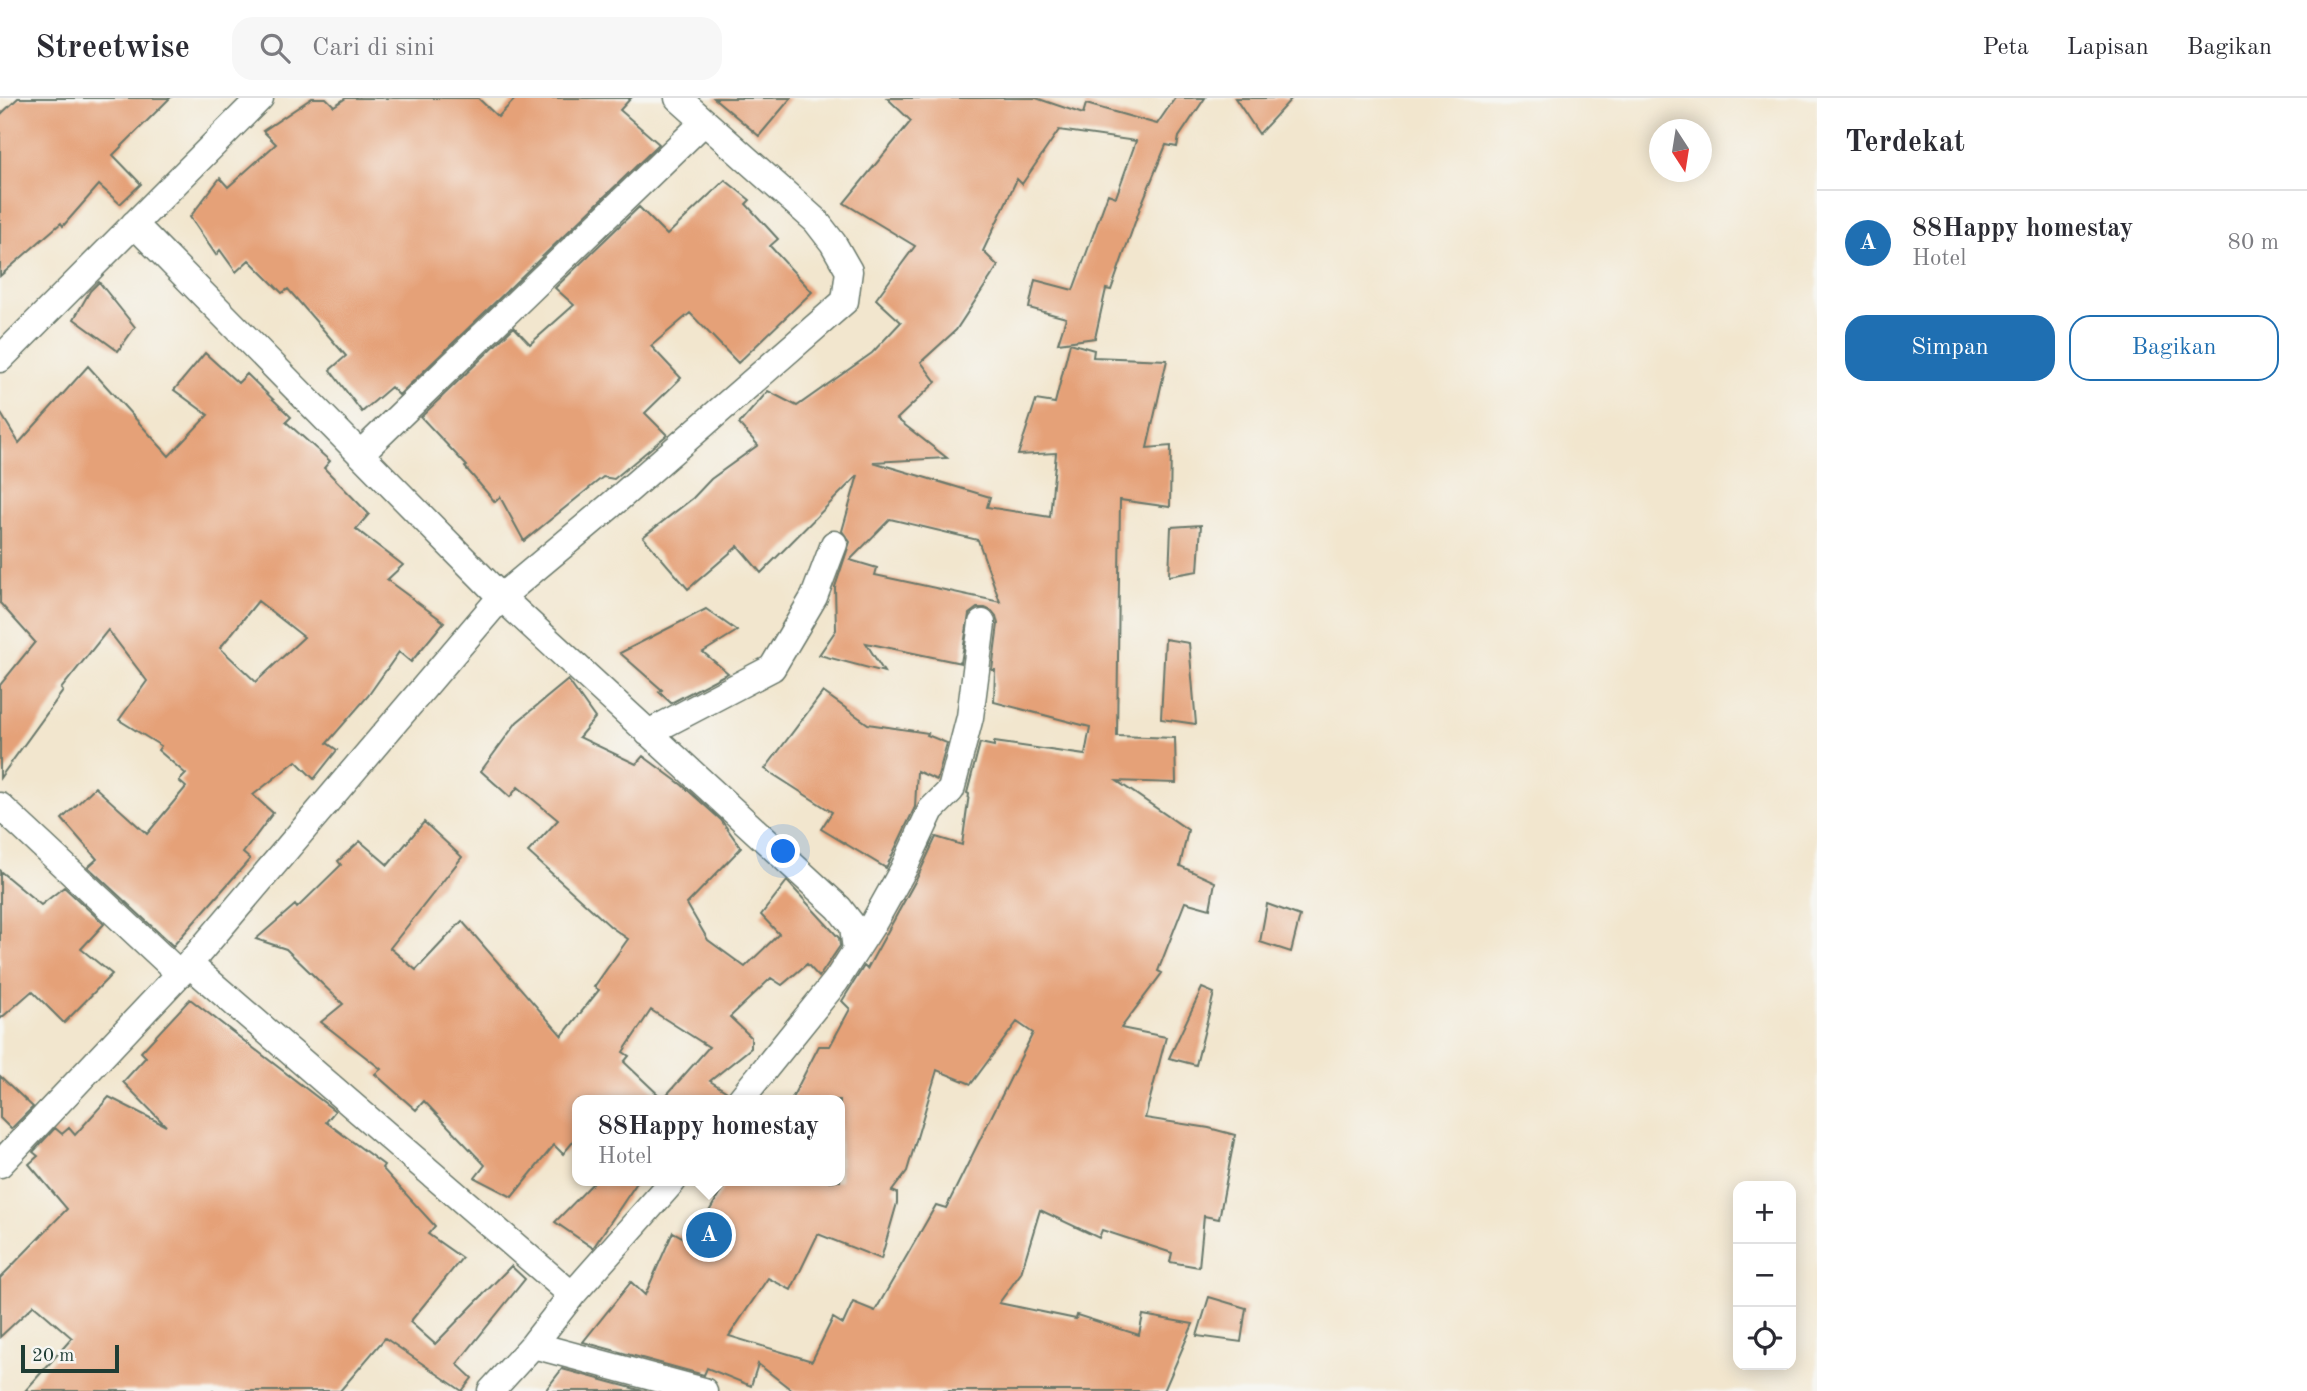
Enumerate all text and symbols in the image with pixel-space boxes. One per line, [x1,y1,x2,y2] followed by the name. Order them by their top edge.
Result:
[232,17,722,80] search box
[256,29,294,67] icon: search
[35,32,190,65] text: Streetwise
[312,35,435,61] text: Cari di sini
[1982,36,2029,60] text: Peta
[2067,36,2149,60] text: Lapisan
[2187,36,2272,60] text: Bagikan
[1649,119,1712,182] north arrow
[1845,128,1965,158] text: Terdekat
[1912,216,2133,242] text: 88Happy homestay
[1859,231,1877,254] text: A
[2228,231,2279,254] text: 80 m
[1912,247,1966,270] text: Hotel
[1845,315,2055,381] button: Simpan
[2069,315,2279,381] button: Bagikan
[766,834,800,868] your location
[572,1095,845,1186] popup
[598,1114,819,1140] text: 88Happy homestay
[598,1145,652,1168] text: Hotel
[1733,1181,1796,1370] map controls
[1733,1181,1796,1244] button: +
[686,1209,732,1261] pin: A
[1733,1244,1796,1307] button: −
[1733,1307,1796,1370] button: locate
[21,1342,119,1374] scale bar
[32,1347,74,1366] text: 20 m

